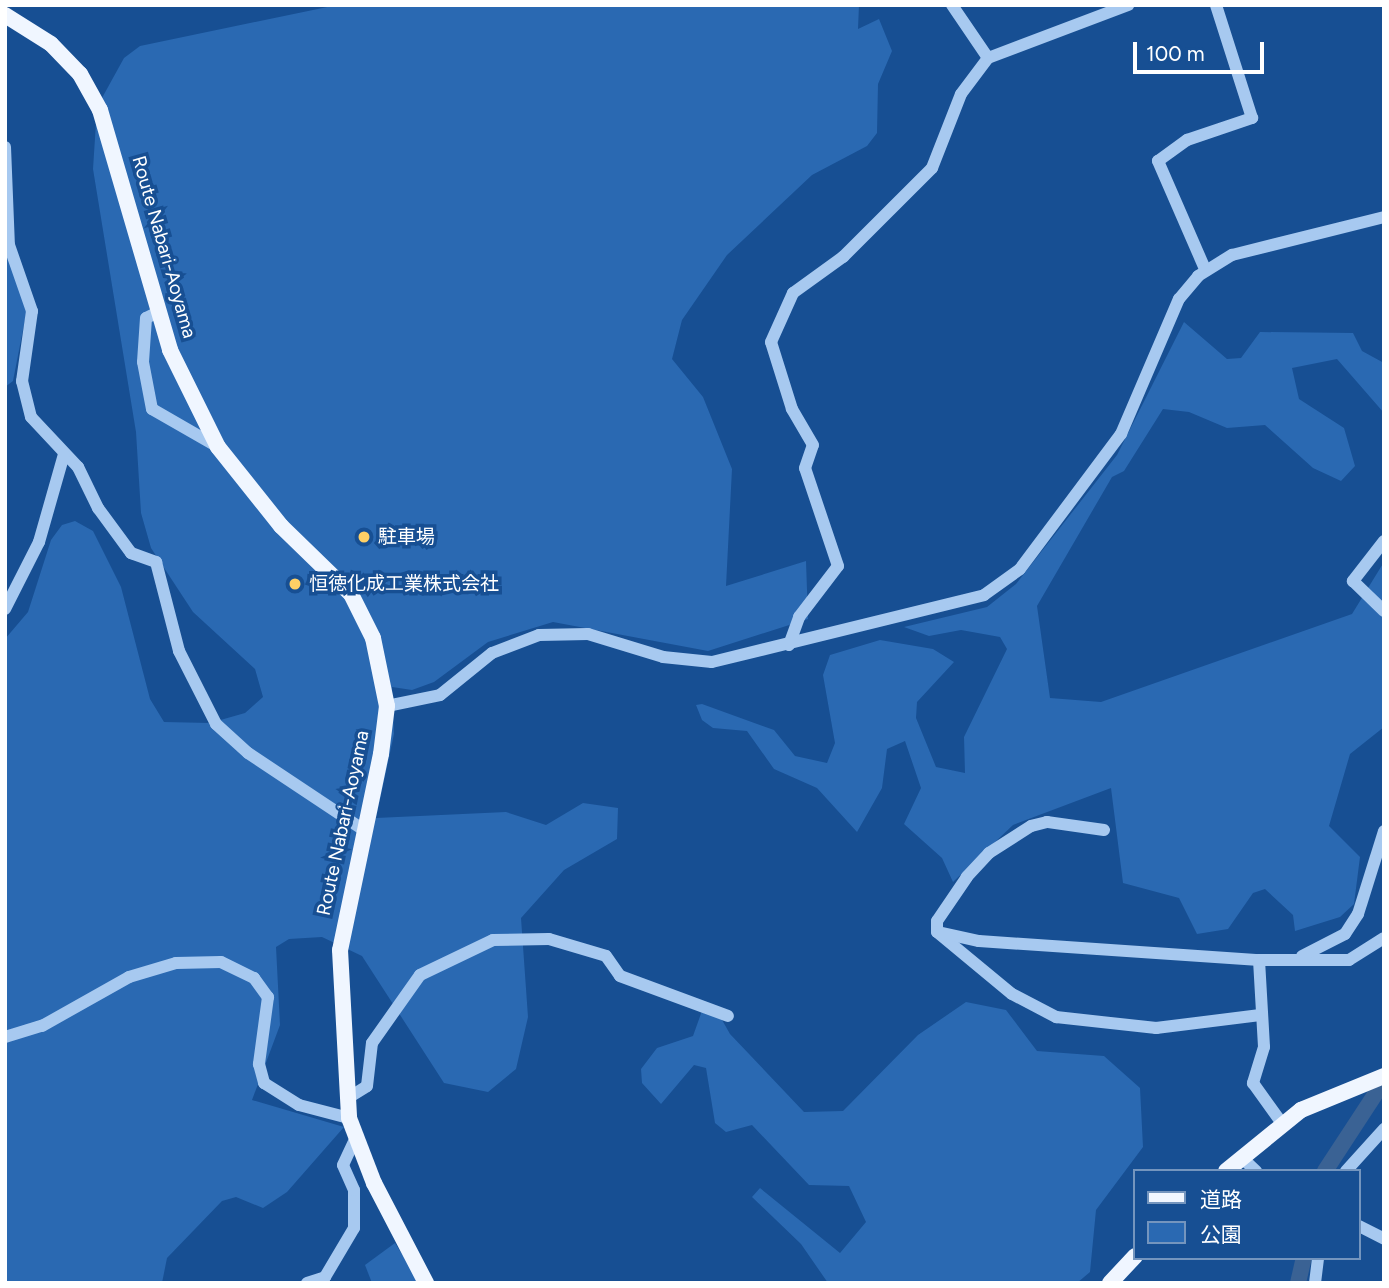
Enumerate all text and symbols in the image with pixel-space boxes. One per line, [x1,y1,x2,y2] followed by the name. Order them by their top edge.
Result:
[1137,28,1268,72] scale bar
[1146,41,1205,66] text: 100 m
[127,153,201,341] street label: Route Nabari-Aoyama
[378,526,435,548] place label: 駐車場
[356,529,372,545] marker: 駐車場
[309,573,499,595] place label: 恒徳化成工業株式会社
[287,576,303,592] marker: 恒徳化成工業株式会社
[312,728,374,918] street label: Route Nabari-Aoyama
[1134,1169,1361,1260] legend
[1200,1187,1242,1212] text: 道路
[1200,1222,1242,1247] text: 公園

